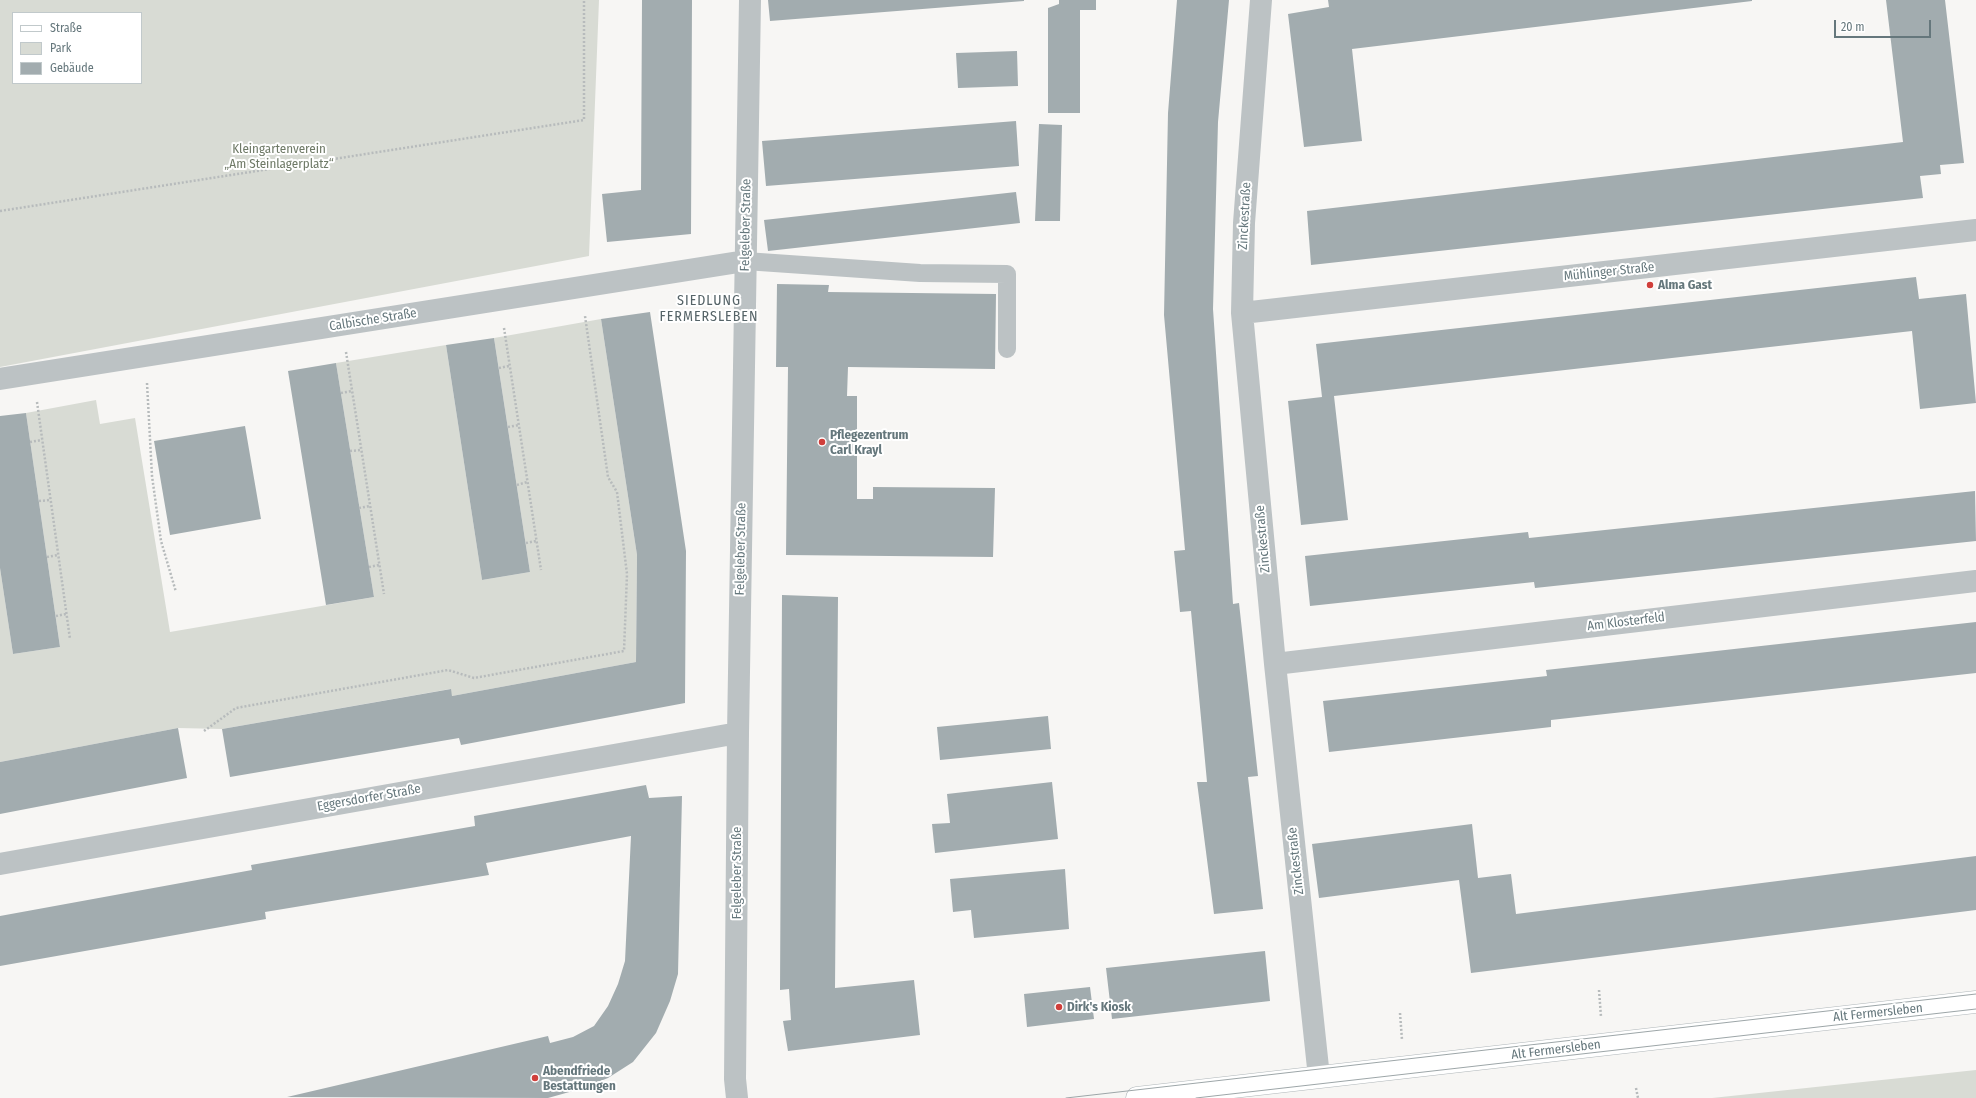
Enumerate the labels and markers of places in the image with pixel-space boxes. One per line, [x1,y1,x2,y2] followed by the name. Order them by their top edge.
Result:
[1658,277,1712,293] place label: Alma Gast
[1645,280,1655,290] marker: Alma Gast
[830,427,908,458] place label: Pflegezentrum Carl Krayl
[817,437,827,447] marker: Pflegezentrum Carl Krayl
[1067,999,1131,1015] place label: Dirk's Kiosk
[1054,1002,1064,1012] marker: Dirk's Kiosk
[543,1063,616,1094] place label: Abendfriede Bestattungen
[530,1073,540,1083] marker: Abendfriede Bestattungen

